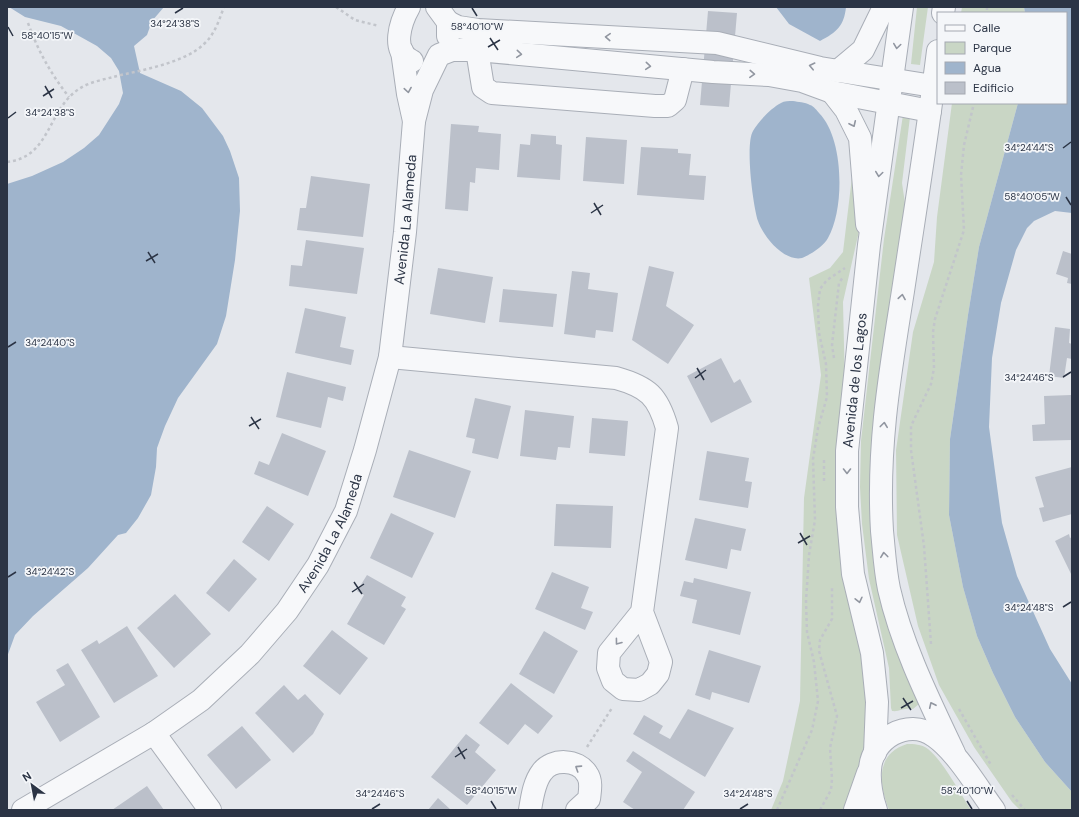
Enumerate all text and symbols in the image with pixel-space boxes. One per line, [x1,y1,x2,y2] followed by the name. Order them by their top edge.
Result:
[937,12,1067,104] legend
[150,17,200,30] text: 34°24'38"S
[451,20,504,33] text: 58°40'10"W
[973,20,1000,36] text: Calle
[21,29,73,42] text: 58°40'15"W
[605,33,611,42] one-way arrow
[973,40,1012,56] text: Parque
[893,43,902,49] one-way arrow
[516,49,522,58] one-way arrow
[973,60,1001,76] text: Agua
[645,61,651,70] one-way arrow
[809,63,815,71] one-way arrow
[749,69,755,78] one-way arrow
[973,80,1014,96] text: Edificio
[403,87,411,93] one-way arrow
[25,106,75,119] text: 34°24'38"S
[848,120,856,127] one-way arrow
[1005,141,1054,154] text: 34°24'44"S
[390,154,420,286] street label: Avenida La Alameda
[875,171,884,178] one-way arrow
[1004,190,1060,203] text: 58°40'05"W
[897,294,906,300] one-way arrow
[838,312,871,449] street label: Avenida de los Lagos
[25,336,75,349] text: 34°24'40"S
[1004,371,1054,384] text: 34°24'46"S
[879,422,888,428] one-way arrow
[843,468,851,474] one-way arrow
[293,471,366,596] street label: Avenida La Alameda
[880,552,889,558] one-way arrow
[26,565,75,578] text: 34°24'42"S
[855,596,863,603] one-way arrow
[1005,601,1054,614] text: 34°24'48"S
[615,638,622,645] one-way arrow
[928,702,936,709] one-way arrow
[12,765,52,805] north arrow
[576,765,583,772] one-way arrow
[20,768,34,785] text: N
[465,784,517,797] text: 58°40'15"W
[941,784,994,797] text: 58°40'10"W
[355,787,405,800] text: 34°24'46"S
[724,787,773,800] text: 34°24'48"S

